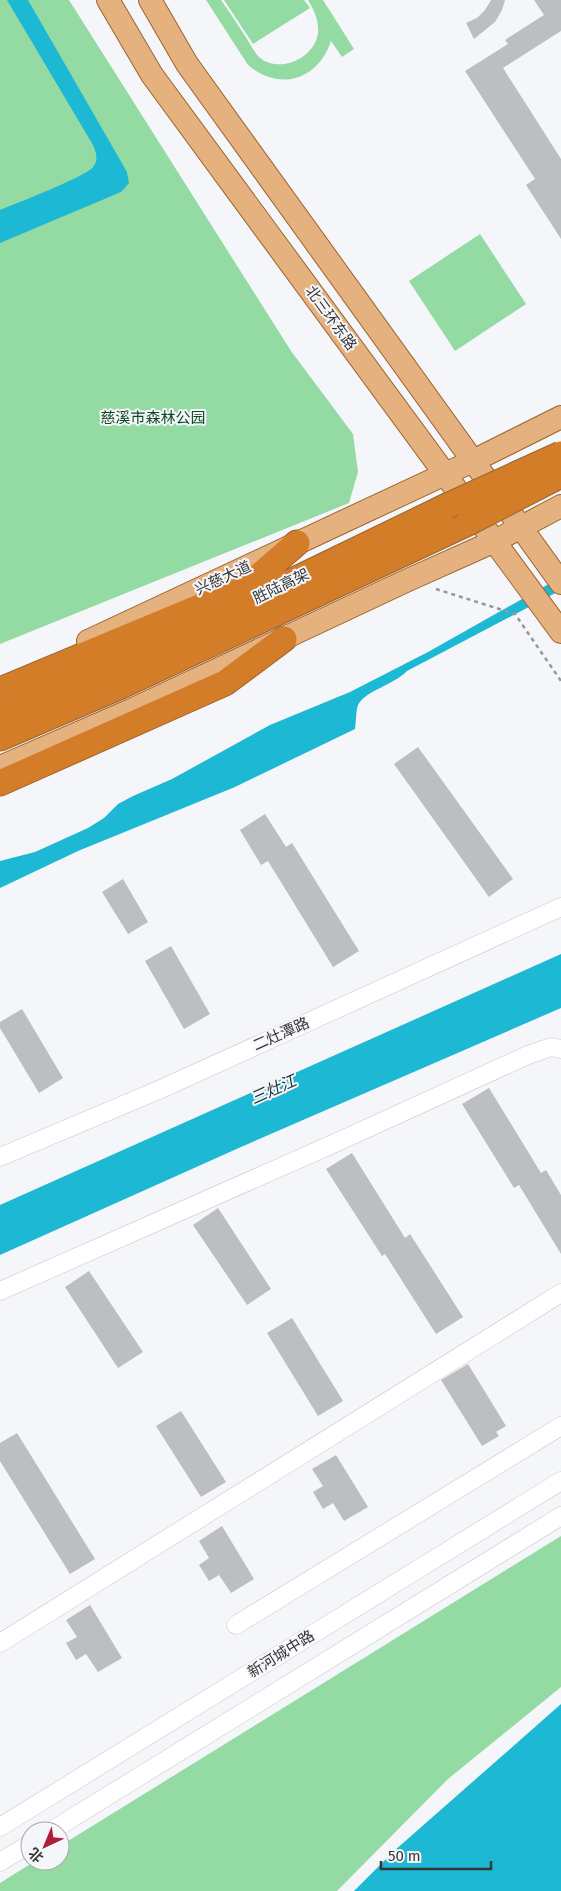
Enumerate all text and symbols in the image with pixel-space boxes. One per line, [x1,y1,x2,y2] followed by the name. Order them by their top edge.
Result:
[302,282,360,354] street label: 北三环东路
[100,409,206,427] park label: 慈溪市森林公园
[192,557,254,599] street label: 兴慈大道
[250,565,312,607] street label: 胜陆高架
[250,1014,312,1054] street label: 二灶潭路
[247,1070,301,1108] water label: 三灶江
[244,1626,318,1682] street label: 新河城中路
[20,1821,70,1871] north arrow
[381,1838,491,1870] scale bar
[25,1844,47,1866] text: 北
[388,1847,421,1865] text: 50 m

